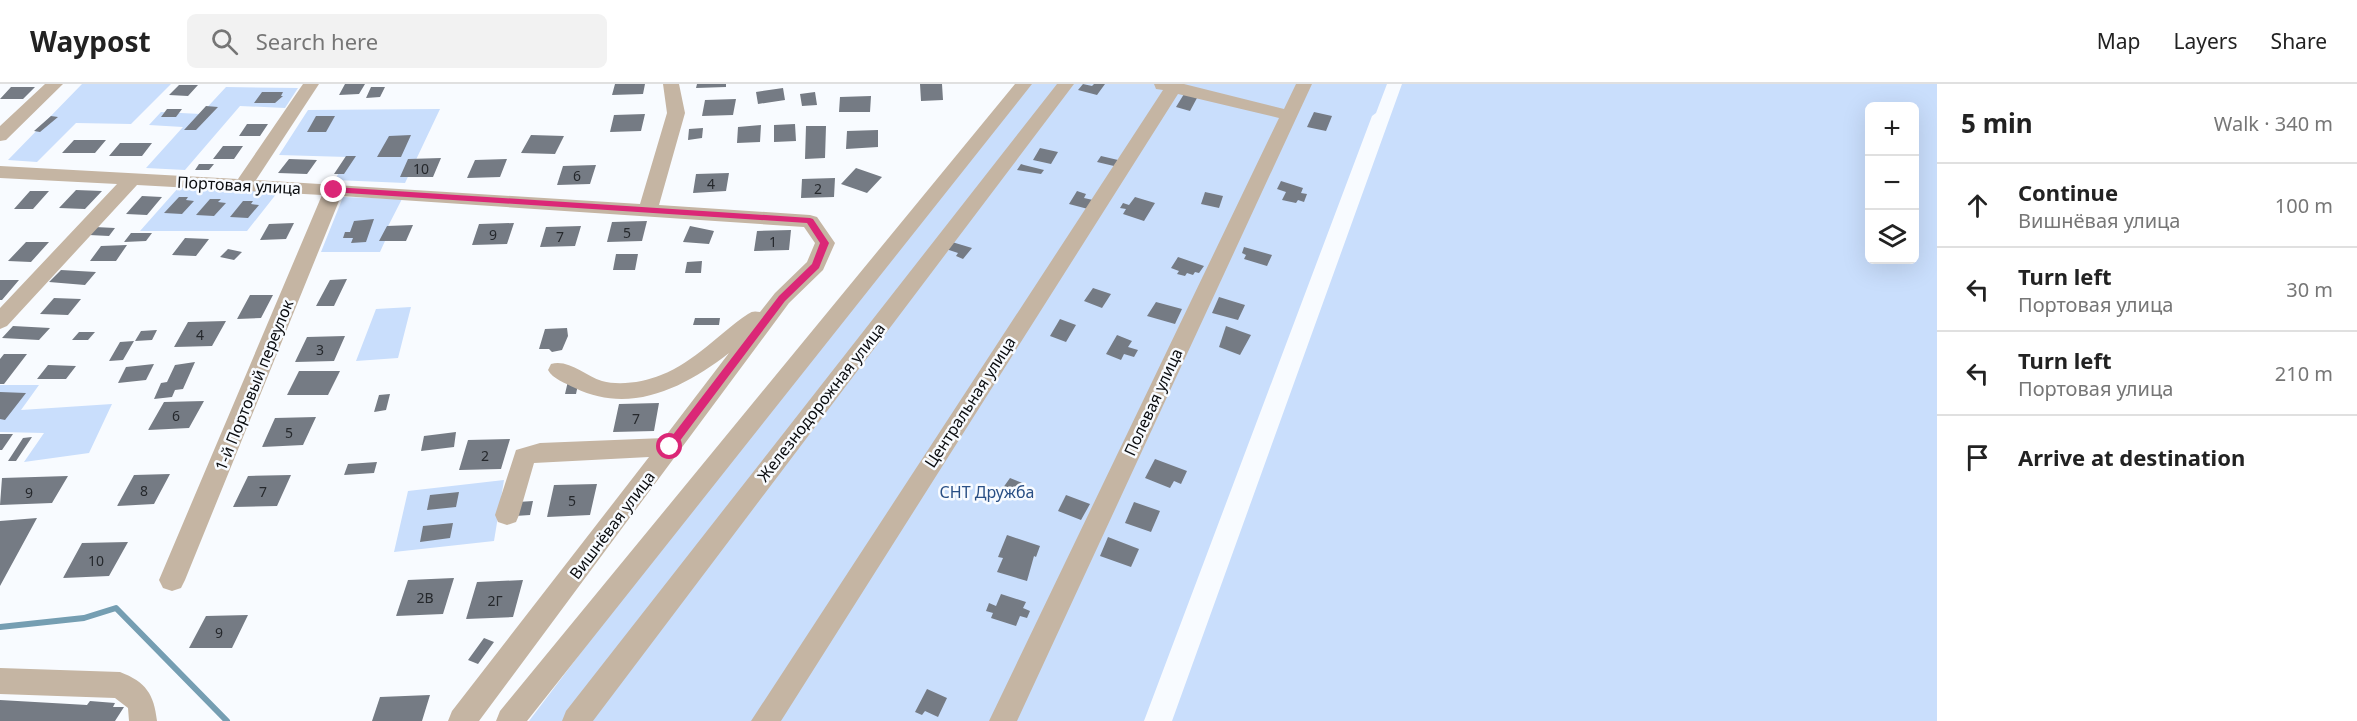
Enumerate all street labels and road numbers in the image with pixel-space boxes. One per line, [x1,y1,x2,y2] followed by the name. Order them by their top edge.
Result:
[176,171,302,199] street label: Портовая улица
[210,296,299,474] street label: 1-й Портовый переулок
[752,318,890,486] street label: Железнодорожная улица
[919,332,1021,472] street label: Центральная улица
[1118,345,1188,459] street label: Полевая улица
[564,466,660,584] street label: Вишнёвая улица

